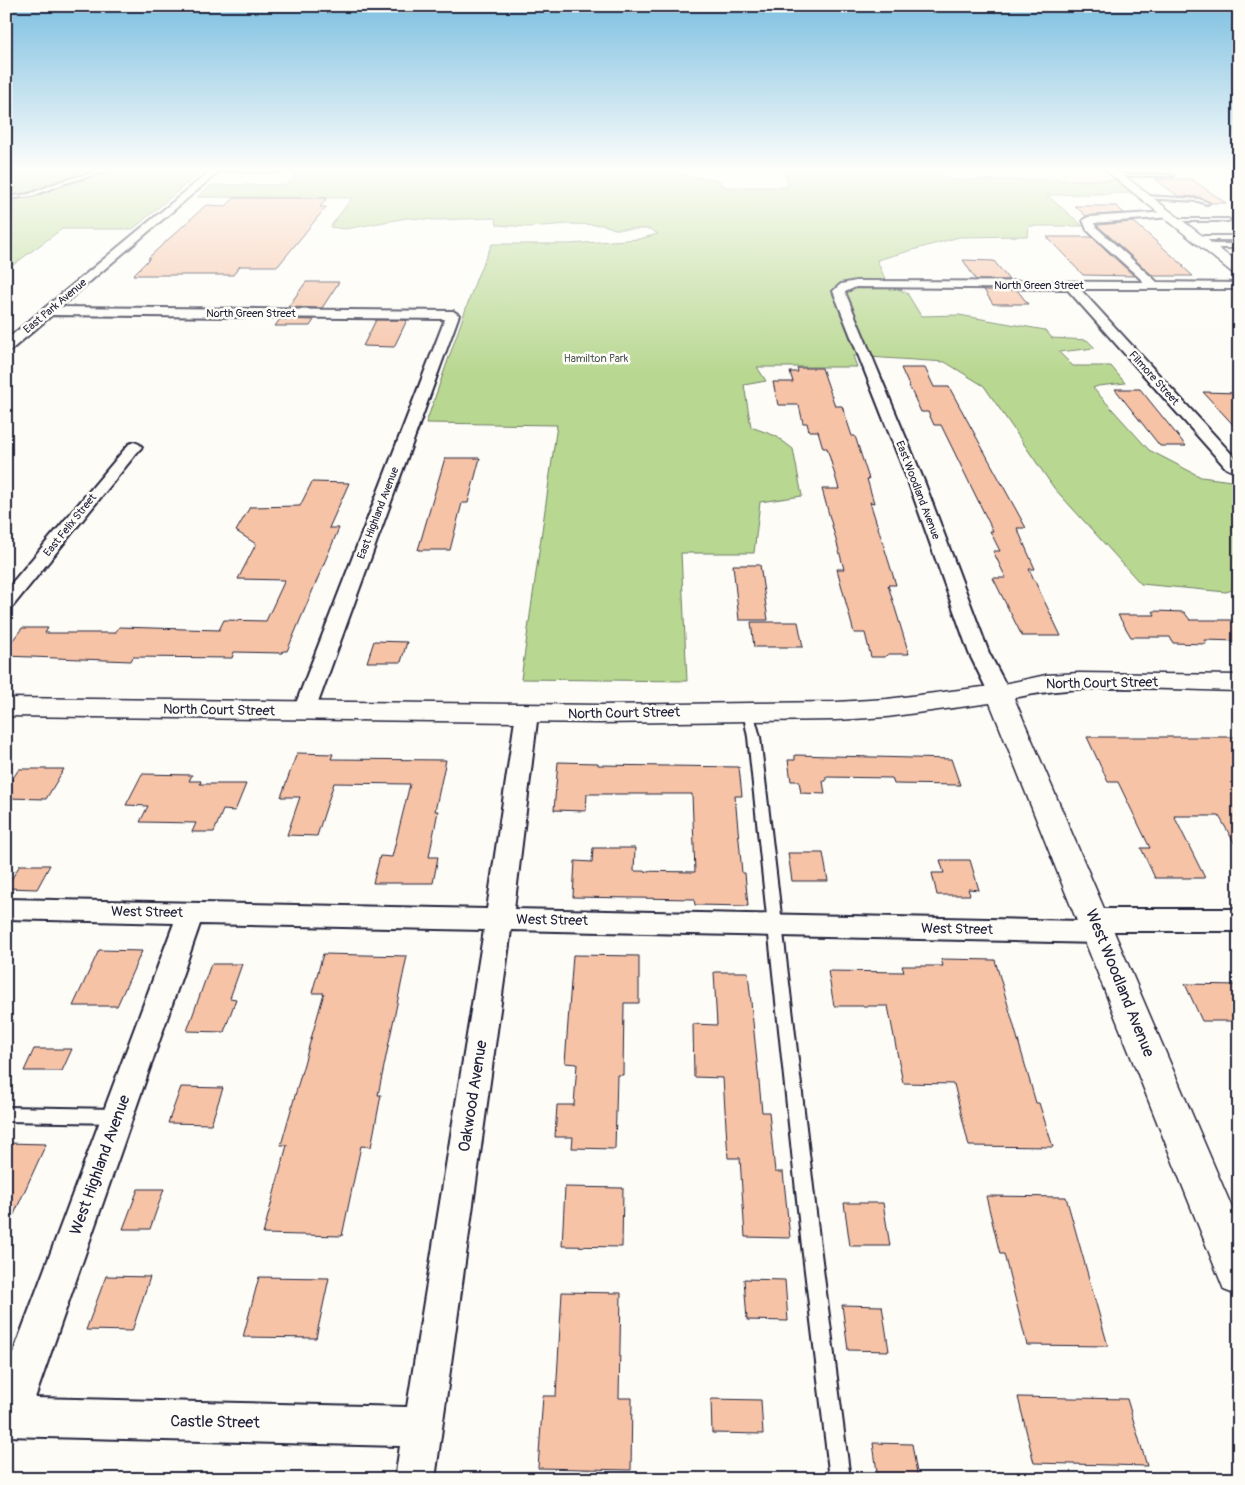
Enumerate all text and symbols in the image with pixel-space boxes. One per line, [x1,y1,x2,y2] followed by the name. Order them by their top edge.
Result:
[21,276,90,336] street label: East Park Avenue
[994,279,1084,292] street label: North Green Street
[206,307,296,320] street label: North Green Street
[1126,348,1182,408] street label: Filmore Street
[564,352,629,365] park label: Hamilton Park
[893,439,943,542] street label: East Woodland Avenue
[354,465,402,561] street label: East Highland Avenue
[41,491,100,559] street label: East Felix Street
[1046,674,1159,692] street label: North Court Street
[163,701,276,719] street label: North Court Street
[568,704,681,722] street label: North Court Street
[111,903,183,921] street label: West Street
[1081,906,1159,1060] street label: West Woodland Avenue
[516,911,588,929] street label: West Street
[921,920,993,938] street label: West Street
[454,1039,492,1153] street label: Oakwood Avenue
[65,1092,135,1238] street label: West Highland Avenue
[170,1411,260,1433] street label: Castle Street

